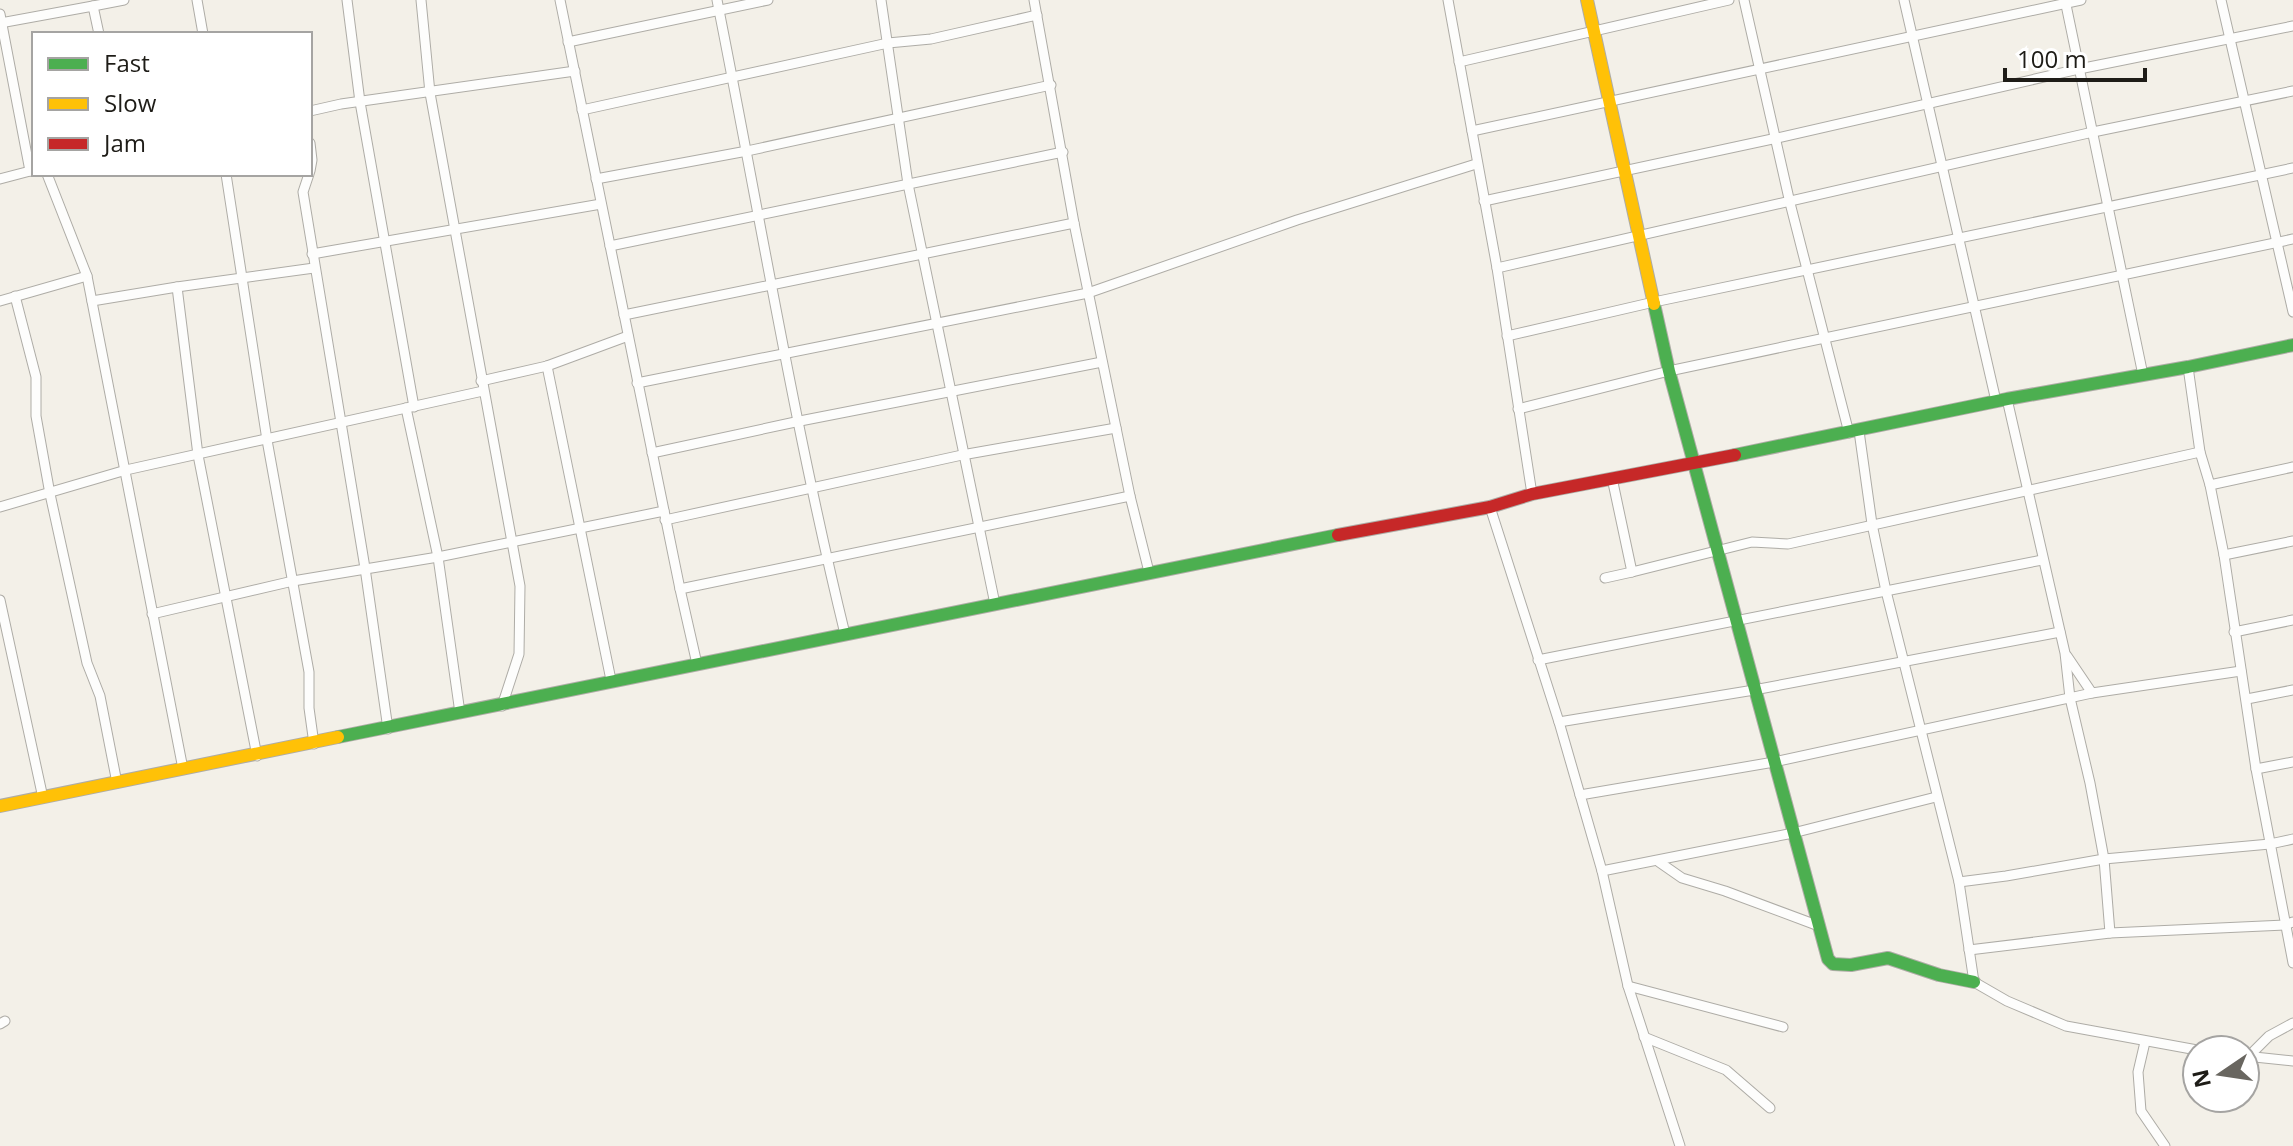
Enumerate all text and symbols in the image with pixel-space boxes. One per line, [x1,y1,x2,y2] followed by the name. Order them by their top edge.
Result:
[32,32,312,176] legend
[2005,32,2145,82] scale bar
[2017,42,2087,75] text: 100 m
[104,46,150,79] text: Fast
[104,86,157,119] text: Slow
[102,126,146,159] text: Jam
[2181,1034,2261,1114] north arrow
[2184,1067,2217,1091] text: N

